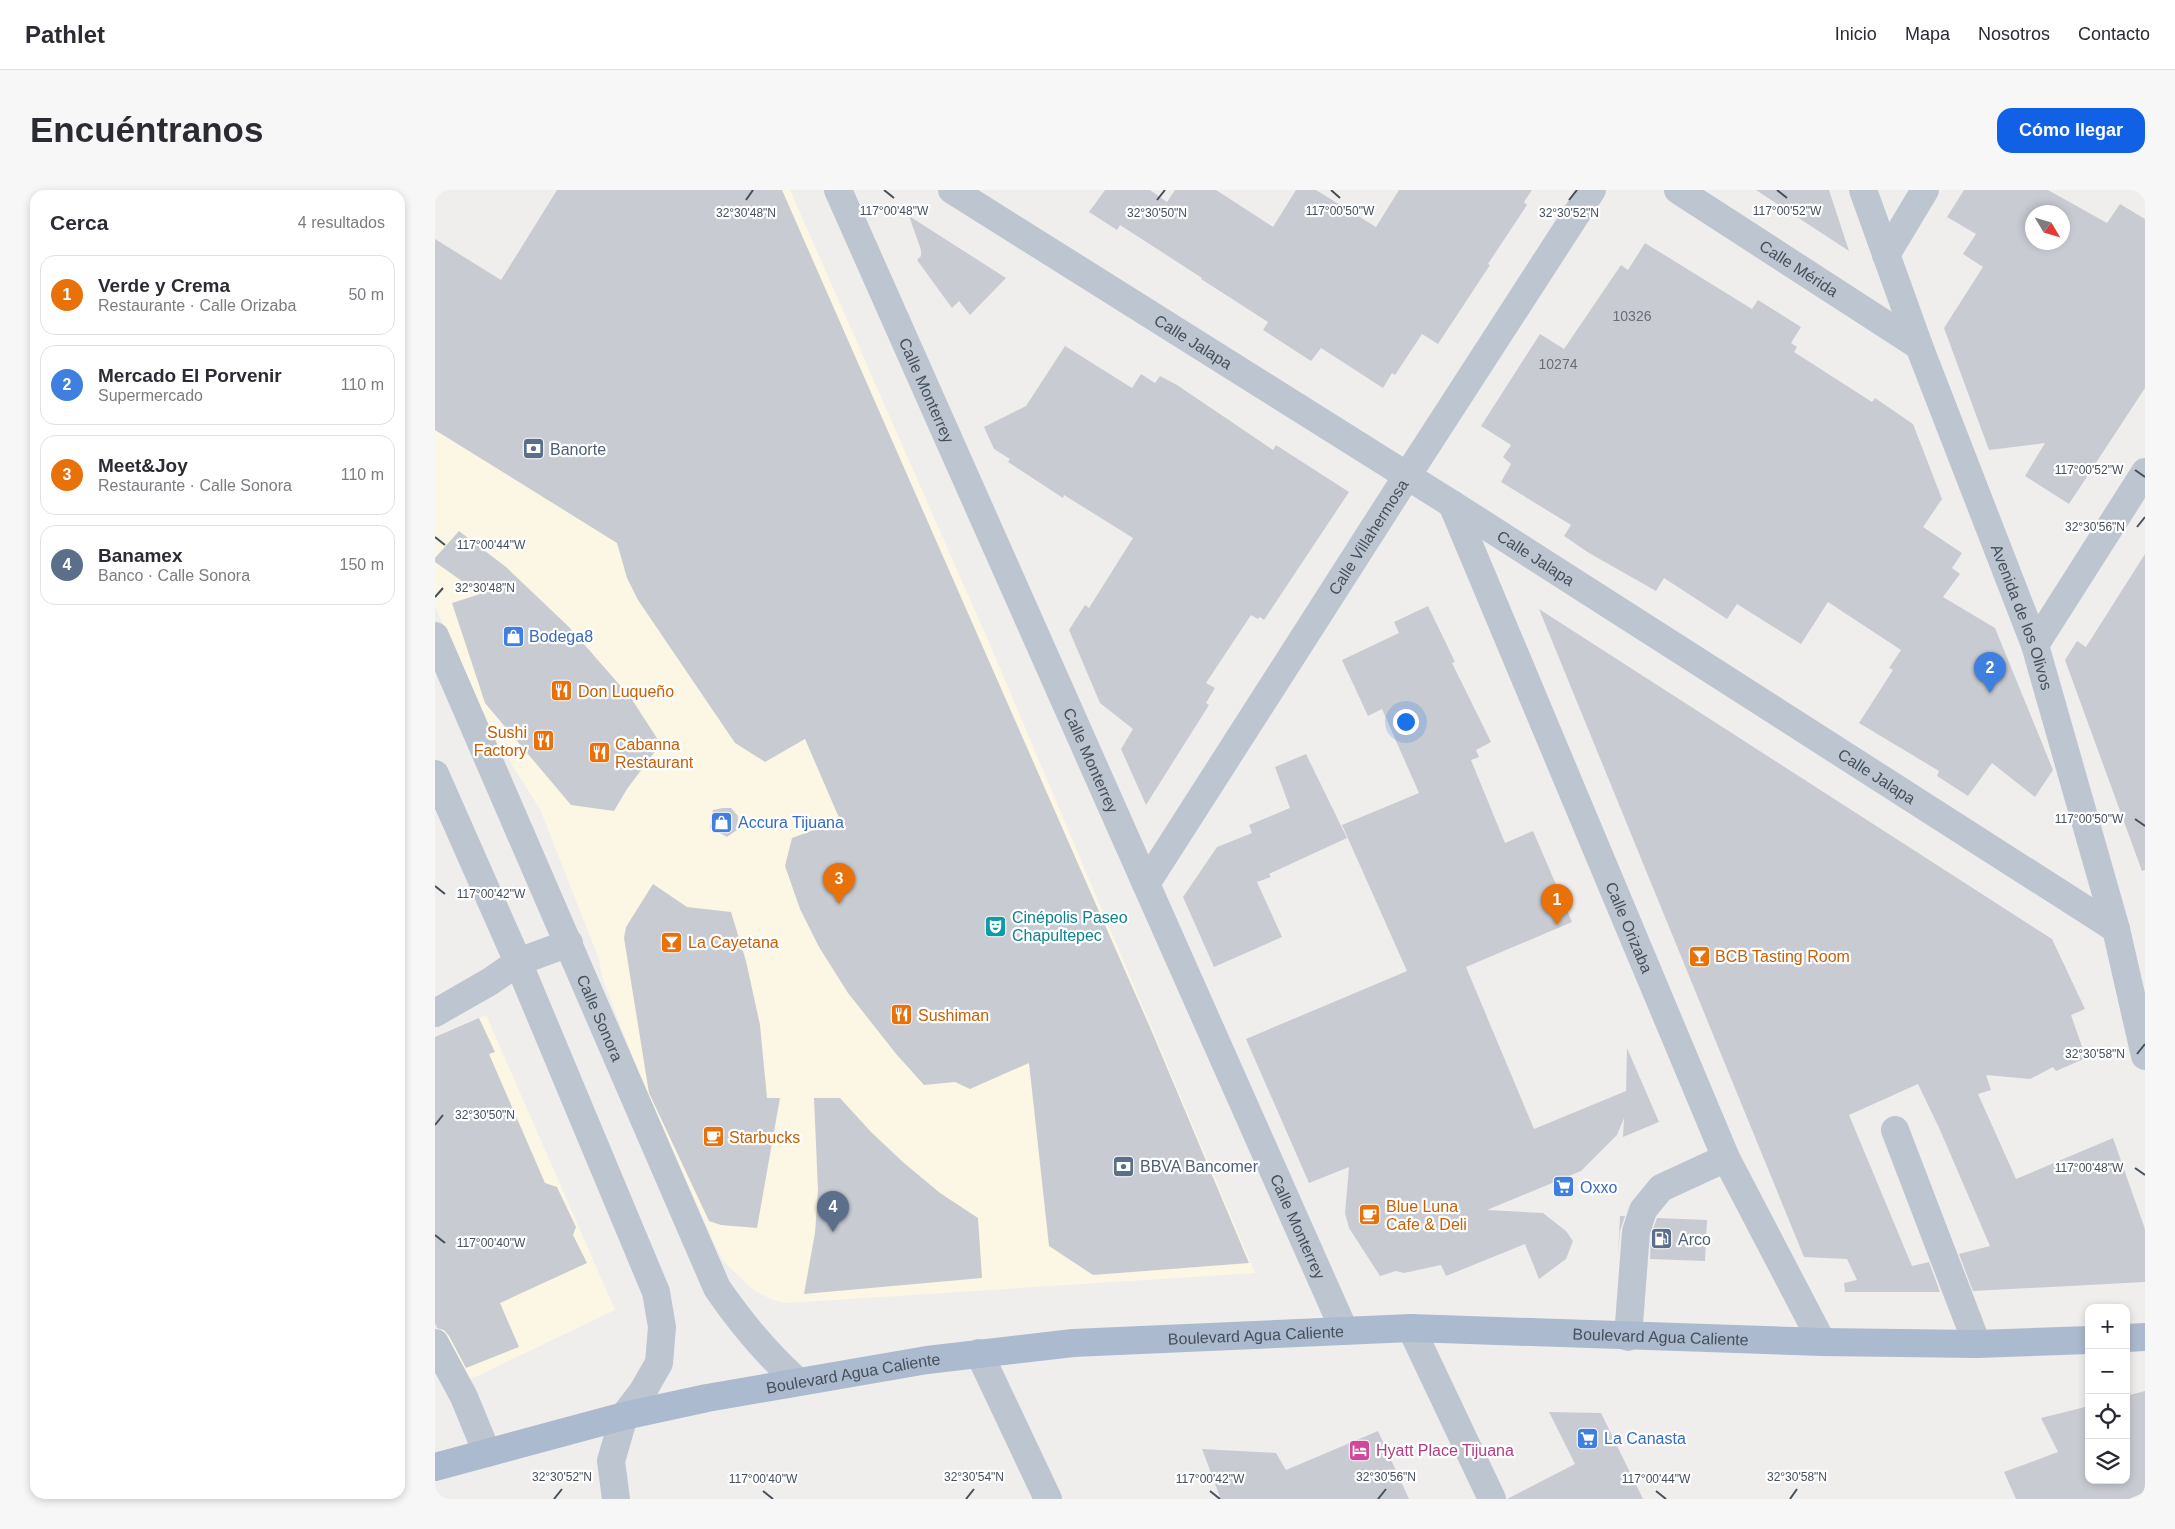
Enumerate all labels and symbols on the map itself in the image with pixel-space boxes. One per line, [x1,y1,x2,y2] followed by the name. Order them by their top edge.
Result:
[860,204,929,218] text: 117°00'48"W
[1306,204,1375,218] text: 117°00'50"W
[1753,204,1822,218] text: 117°00'52"W
[2025,205,2070,250] north arrow
[716,206,776,220] text: 32°30'48"N
[1127,206,1187,220] text: 32°30'50"N
[1539,206,1599,220] text: 32°30'52"N
[1756,237,1841,300] street label: Calle Mérida
[1613,308,1652,324] house number: 10326
[1151,311,1235,373] street label: Calle Jalapa
[896,335,957,445] street label: Calle Monterrey
[1539,356,1578,372] house number: 10274
[522,437,546,461] bank icon: Banorte
[550,441,606,458] place label: Banorte
[2055,463,2124,477] text: 117°00'52"W
[1325,476,1412,598] street label: Calle Villahermosa
[2065,520,2125,534] text: 32°30'56"N
[1494,527,1577,589] street label: Calle Jalapa
[457,538,526,552] text: 117°00'44"W
[1988,542,2055,692] street label: Avenida de los Olivos
[455,581,515,595] text: 32°30'48"N
[501,624,525,648] shop icon: Bodega8
[529,628,593,645] place label: Bodega8
[1974,652,2006,693] pin: 2
[550,679,574,703] restaurant icon: Don Luqueño
[578,683,674,700] place label: Don Luqueño
[1060,705,1121,816] street label: Calle Monterrey
[1393,709,1419,735] your location
[474,724,527,759] place label: Sushi Factory
[531,729,555,753] restaurant icon: Sushi Factory
[615,736,694,771] place label: Cabanna Restaurant
[587,741,611,765] restaurant icon: Cabanna Restaurant
[1835,746,1918,807] street label: Calle Jalapa
[710,810,734,834] shop icon: Accura Tijuana
[2055,812,2124,826] text: 117°00'50"W
[738,814,844,831] place label: Accura Tijuana
[823,863,855,904] pin: 3
[1602,880,1656,976] street label: Calle Orizaba
[1541,884,1573,925] pin: 1
[457,887,526,901] text: 117°00'42"W
[1012,909,1128,944] place label: Cinépolis Paseo Chapultepec
[984,914,1008,938] theatre icon: Cinépolis Paseo Chapultepec
[660,930,684,954] bar icon: La Cayetana
[688,934,779,951] place label: La Cayetana
[1687,944,1711,968] bar icon: BCB Tasting Room
[1715,948,1850,965] place label: BCB Tasting Room
[574,972,626,1064] street label: Calle Sonora
[890,1003,914,1027] restaurant icon: Sushiman
[918,1007,989,1024] place label: Sushiman
[2065,1047,2125,1061] text: 32°30'58"N
[455,1108,515,1122] text: 32°30'50"N
[701,1125,725,1149] cafe icon: Starbucks
[729,1129,800,1146] place label: Starbucks
[1112,1154,1136,1178] bank icon: BBVA Bancomer
[1140,1158,1259,1175] place label: BBVA Bancomer
[2055,1161,2124,1175] text: 117°00'48"W
[1267,1172,1328,1282] street label: Calle Monterrey
[1552,1175,1576,1199] supermarket icon: Oxxo
[1580,1179,1617,1196] place label: Oxxo
[817,1191,849,1232] pin: 4
[1386,1198,1467,1233] place label: Blue Luna Cafe & Deli
[1358,1203,1382,1227] cafe icon: Blue Luna Cafe & Deli
[1650,1227,1674,1251] fuel station icon: Arco
[1678,1231,1711,1248] place label: Arco
[457,1236,526,1250] text: 117°00'40"W
[1167,1323,1344,1348] street label: Boulevard Agua Caliente
[1572,1326,1749,1349] street label: Boulevard Agua Caliente
[765,1351,941,1397] street label: Boulevard Agua Caliente
[1576,1426,1600,1450] supermarket icon: La Canasta
[1604,1430,1686,1447] place label: La Canasta
[1348,1438,1372,1462] hotel icon: Hyatt Place Tijuana
[1376,1442,1514,1459] place label: Hyatt Place Tijuana
[532,1470,592,1484] text: 32°30'52"N
[944,1470,1004,1484] text: 32°30'54"N
[1356,1470,1416,1484] text: 32°30'56"N
[1767,1470,1827,1484] text: 32°30'58"N
[729,1472,798,1486] text: 117°00'40"W
[1176,1472,1245,1486] text: 117°00'42"W
[1622,1472,1691,1486] text: 117°00'44"W

